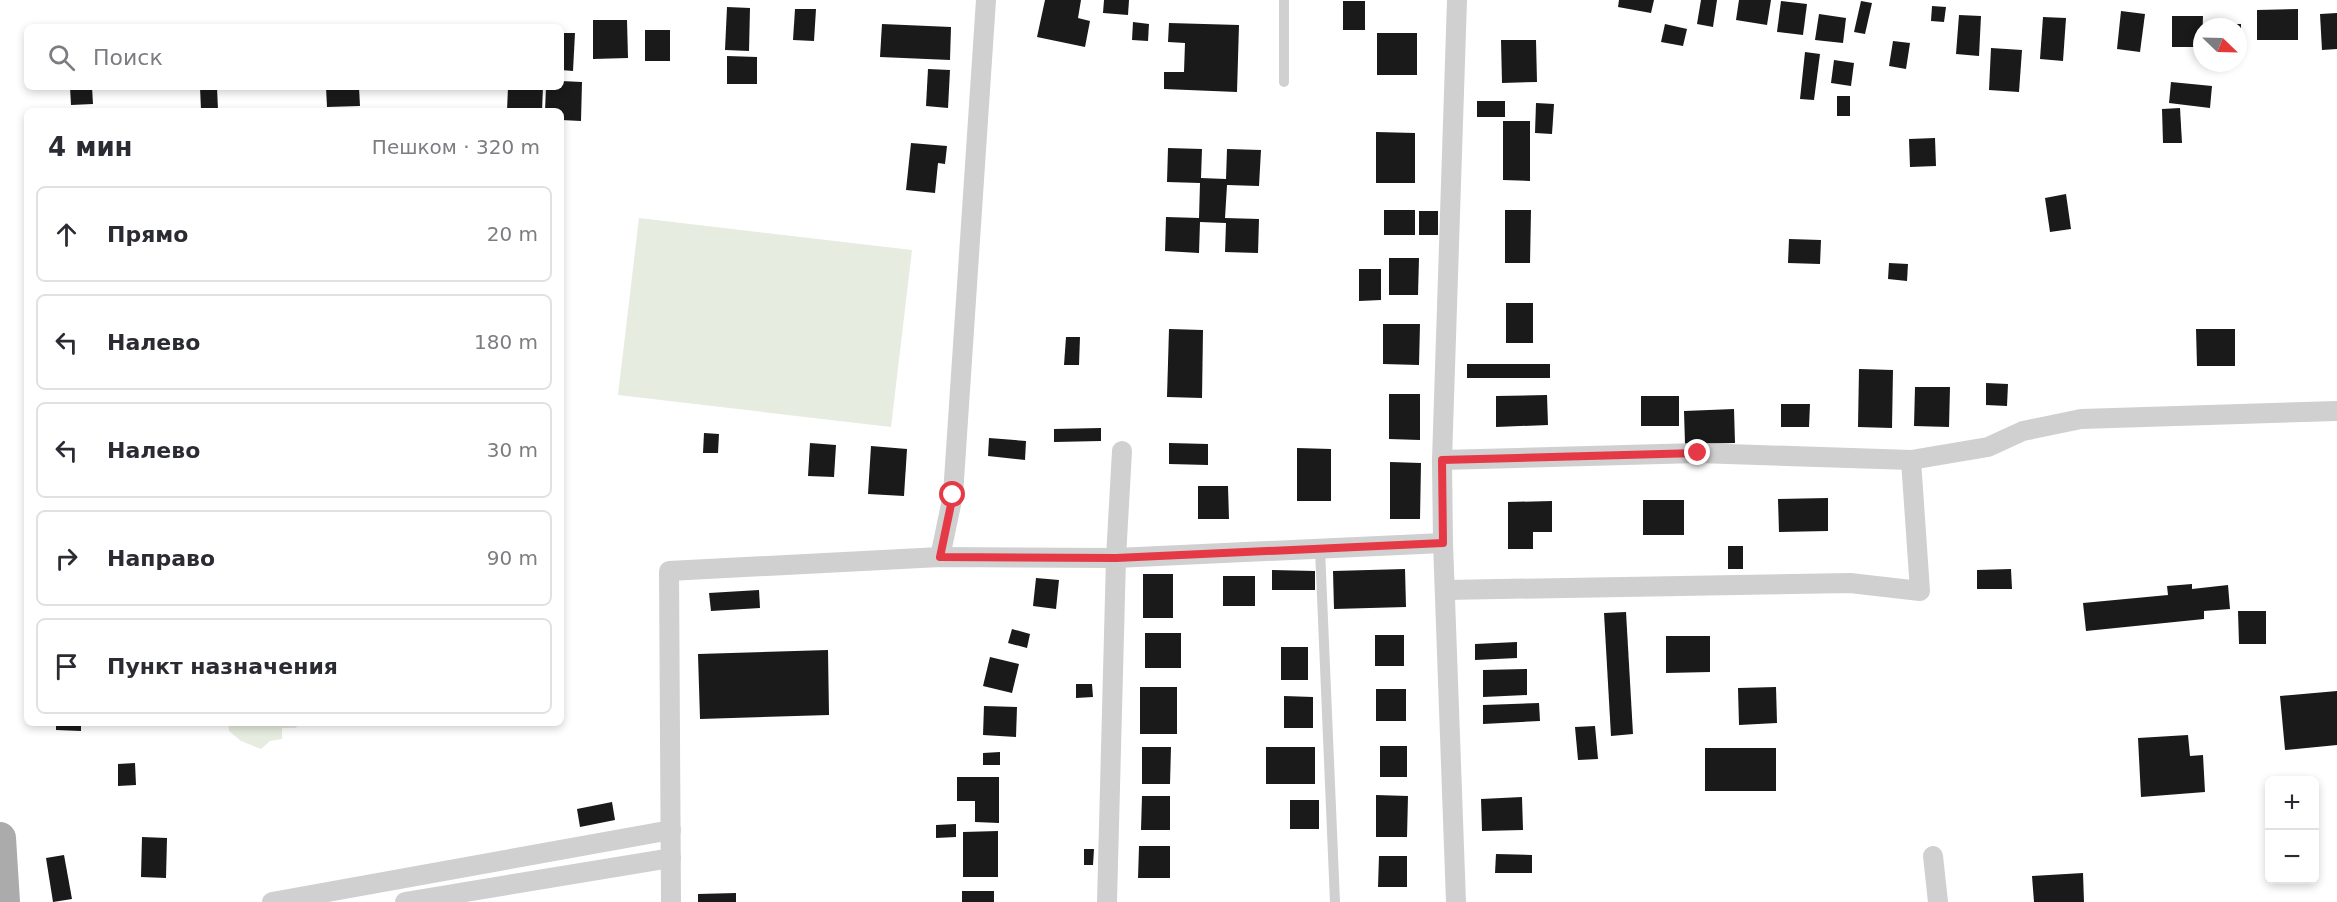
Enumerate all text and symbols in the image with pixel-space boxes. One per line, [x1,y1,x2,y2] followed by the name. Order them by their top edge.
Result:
[2193,18,2247,72] north arrow
[24,24,564,90] search box
[45,41,78,74] icon: search
[93,45,163,70] text: Поиск
[48,132,133,162] text: 4 мин
[372,135,540,159] text: Пешком · 320 m
[50,218,83,251] icon: ahead
[107,222,188,247] text: Прямо
[487,222,538,246] text: 20 m
[50,326,83,359] icon: left
[107,330,200,355] text: Налево
[474,330,538,354] text: 180 m
[50,434,83,467] icon: left
[107,438,200,463] text: Налево
[487,438,538,462] text: 30 m
[1684,439,1710,465] route end
[939,481,965,507] route start
[50,542,83,575] icon: right
[107,546,215,571] text: Направо
[487,546,538,570] text: 90 m
[50,650,83,683] icon: arrive
[107,654,338,679] text: Пункт назначения
[2265,776,2319,884] map controls
[2265,776,2319,830] button: +
[2265,830,2319,884] button: −

